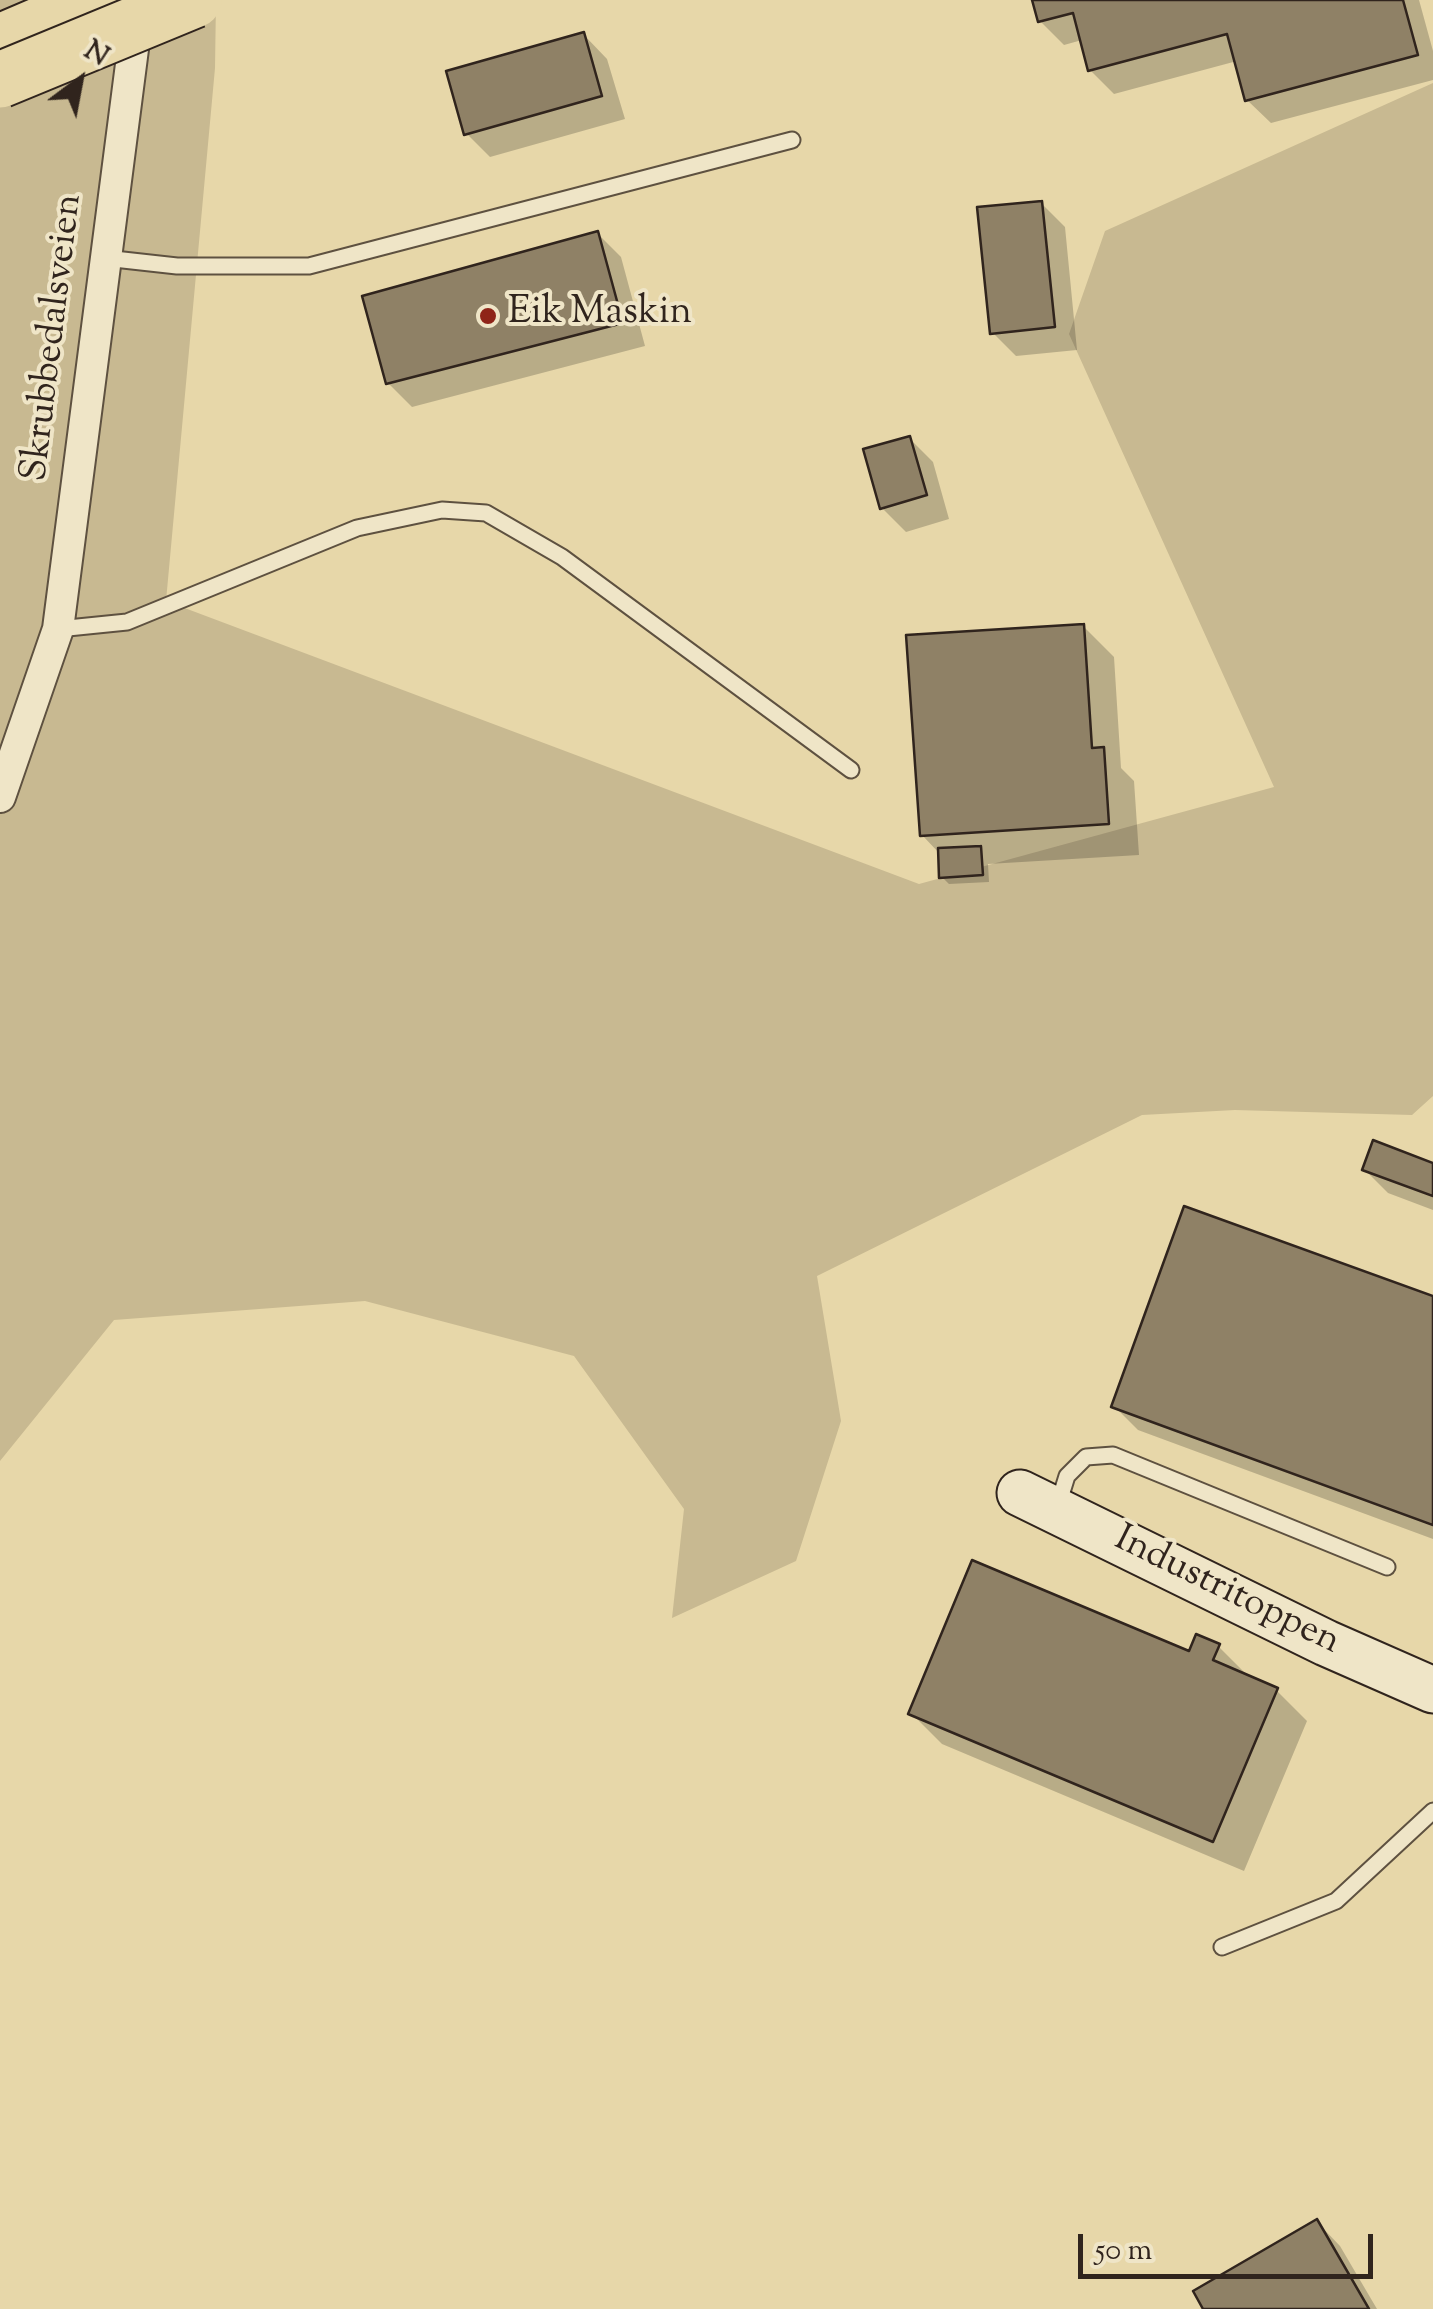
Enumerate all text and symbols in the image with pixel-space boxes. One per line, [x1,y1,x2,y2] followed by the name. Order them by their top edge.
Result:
[30,30,130,130] north arrow
[76,32,116,77] text: N
[15,192,95,484] street label: Skrubbedalsveien
[508,293,692,339] place label: Eik Maskin
[477,305,499,327] marker: Eik Maskin
[1106,1519,1346,1667] street label: Industritoppen
[1083,2214,1378,2276] scale bar
[1095,2230,1152,2273] text: 50 m

